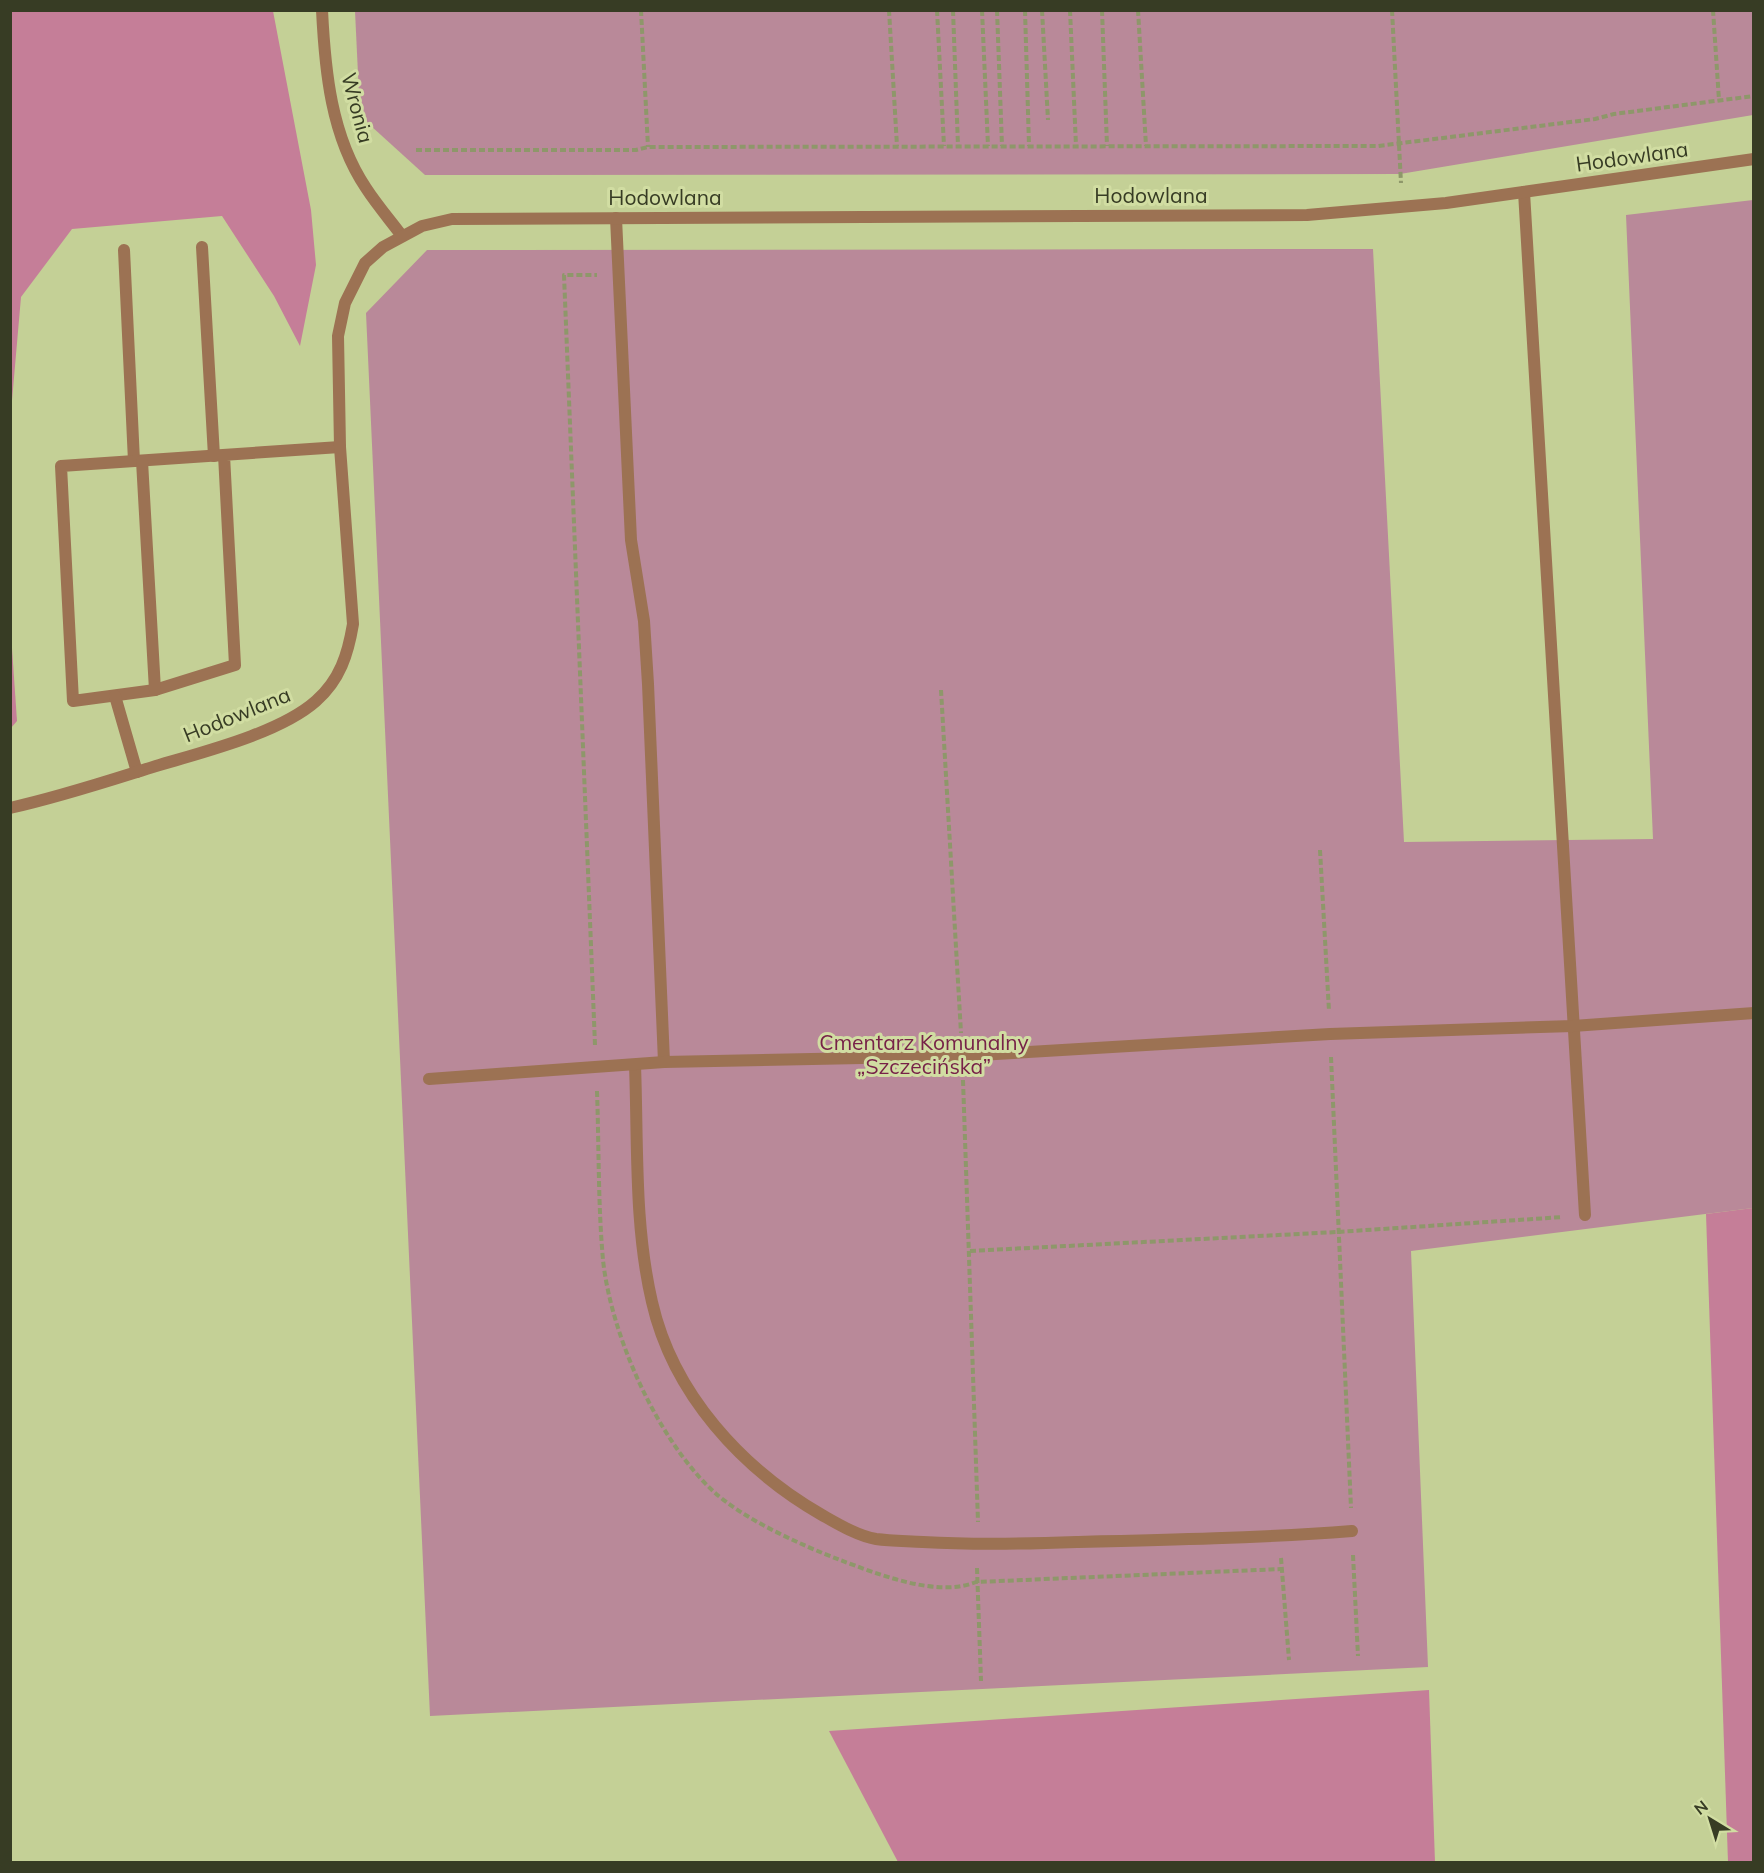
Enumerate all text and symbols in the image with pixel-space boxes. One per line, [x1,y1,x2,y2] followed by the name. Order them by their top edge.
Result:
[336,70,380,146] street label: Wronia
[1574,135,1690,177] street label: Hodowlana
[1094,182,1208,208] street label: Hodowlana
[608,184,722,210] street label: Hodowlana
[179,681,294,747] street label: Hodowlana
[819,1029,1029,1079] park label: Cmentarz Komunalny „Szczecińska”
[1680,1789,1740,1849] north arrow
[1690,1796,1712,1819] text: N

